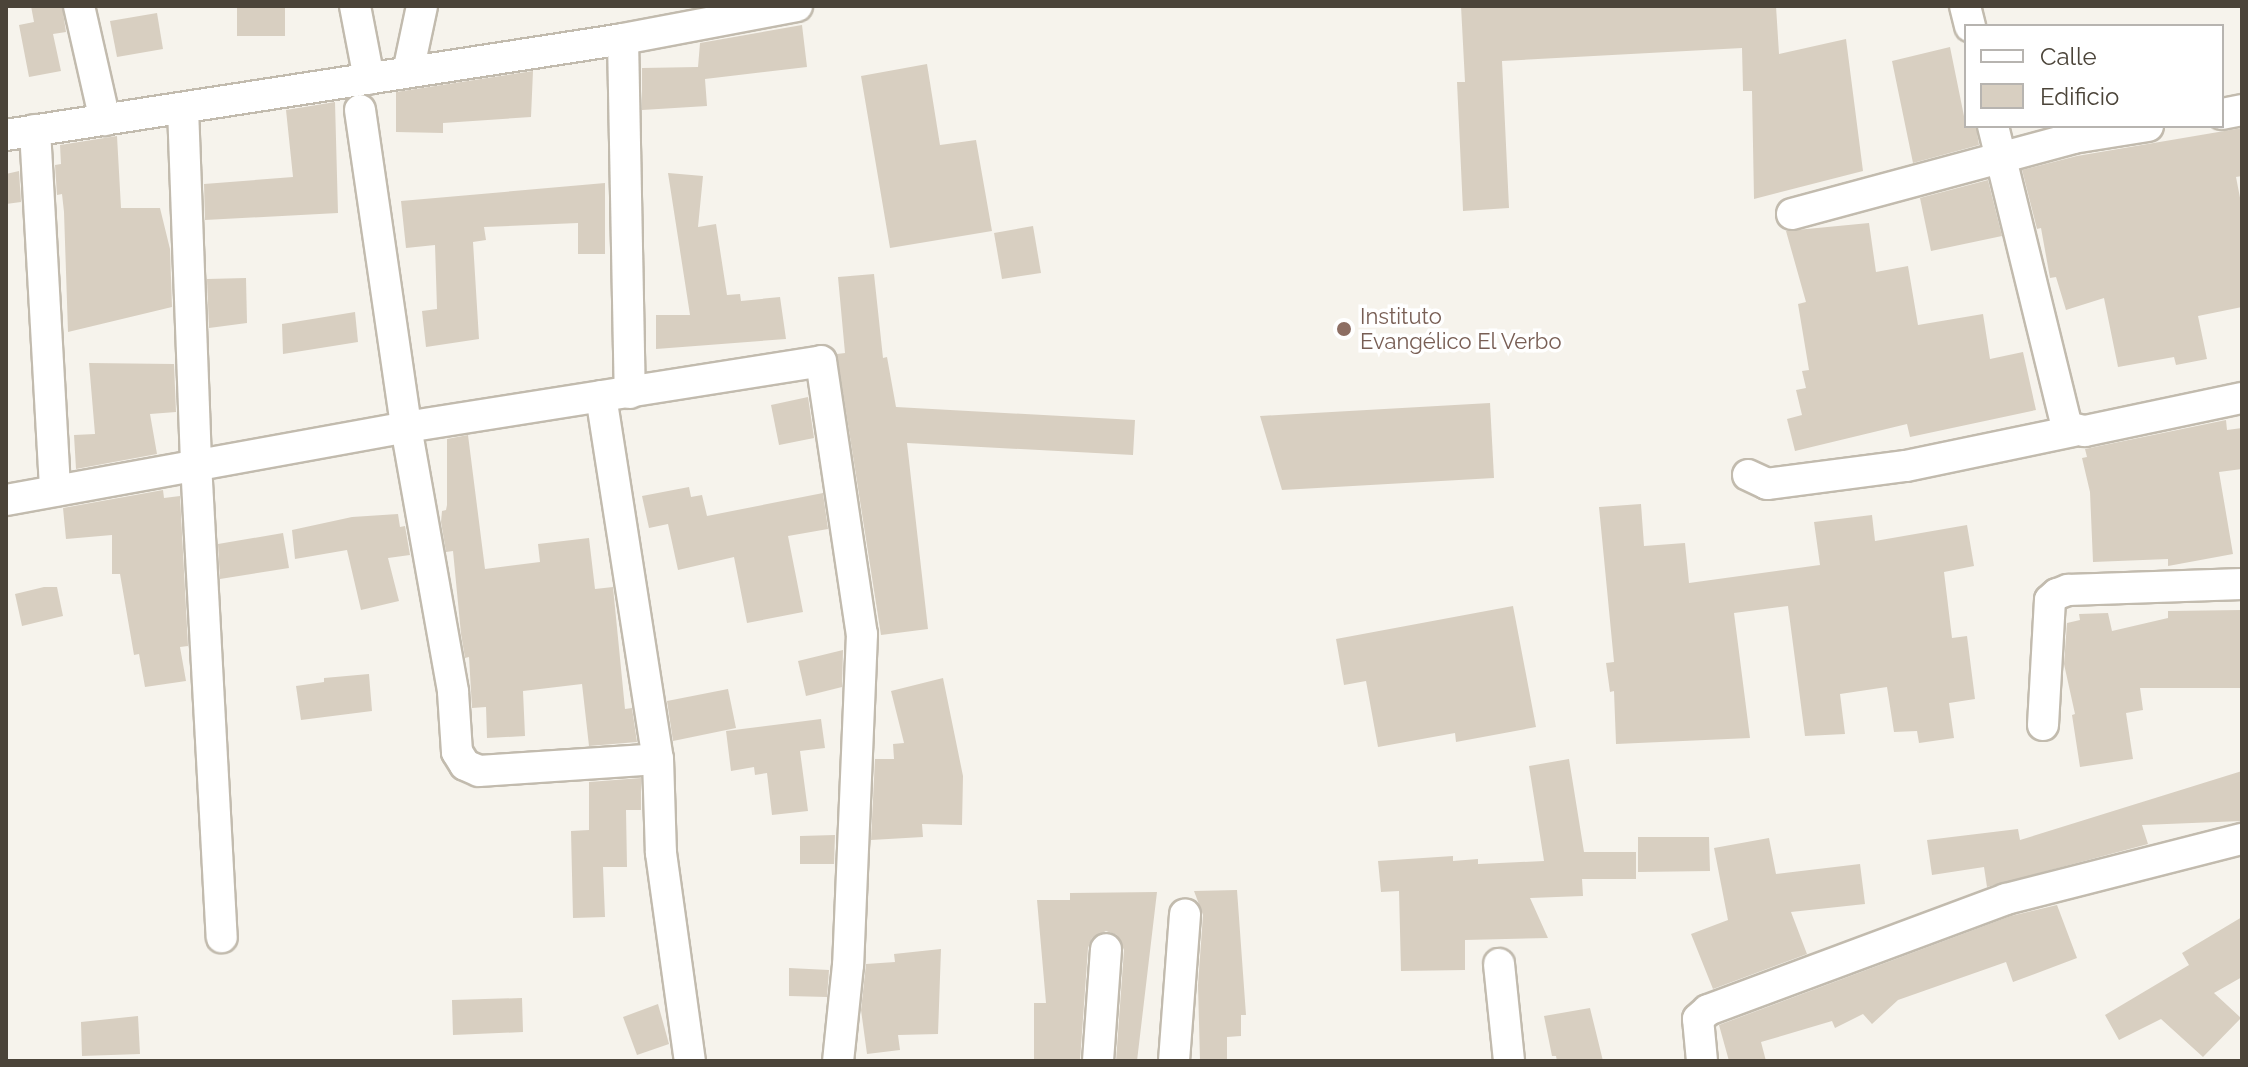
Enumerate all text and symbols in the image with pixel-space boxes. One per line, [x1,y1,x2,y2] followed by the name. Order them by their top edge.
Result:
[1964,24,2224,128] legend
[2040,42,2097,71] text: Calle
[2040,82,2119,111] text: Edificio
[1360,303,1563,354] place label: Instituto Evangélico El Verbo
[1335,320,1353,338] marker: Instituto Evangélico El Verbo

